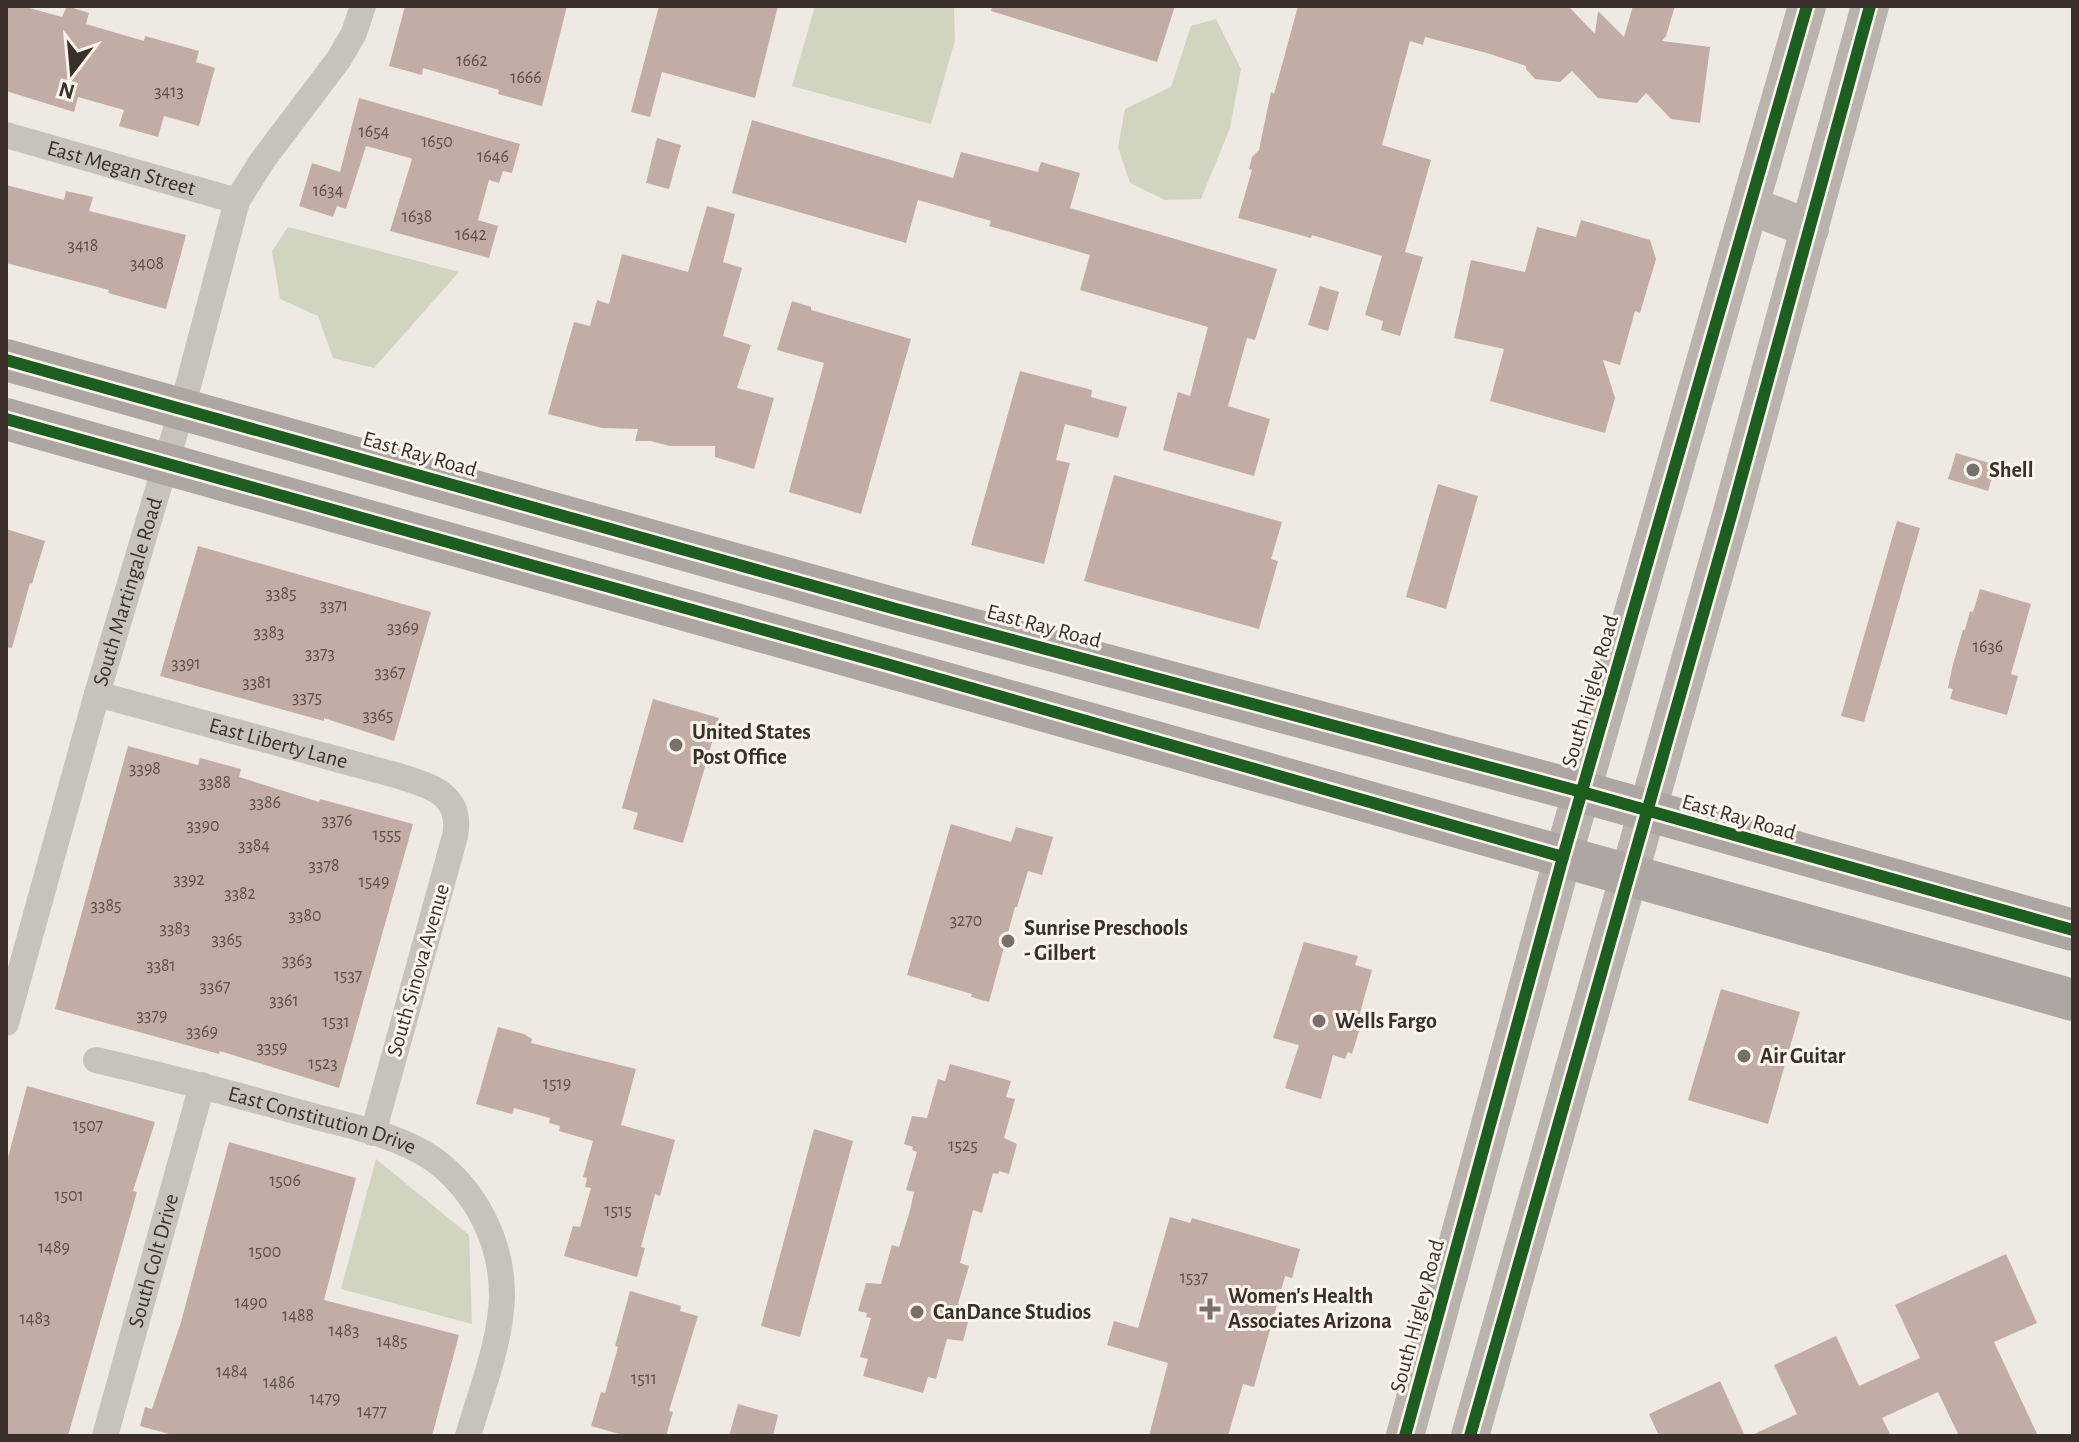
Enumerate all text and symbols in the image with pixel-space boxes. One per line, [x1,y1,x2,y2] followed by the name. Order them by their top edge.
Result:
[32,32,112,112] north arrow
[456,52,488,70] house number: 1662
[510,69,542,87] house number: 1666
[56,78,77,103] text: N
[154,83,184,101] house number: 3413
[359,123,390,141] house number: 1654
[421,133,453,151] house number: 1650
[45,136,198,200] street label: East Megan Street
[477,148,509,166] house number: 1646
[313,182,344,200] house number: 1634
[402,208,432,226] house number: 1638
[455,226,487,244] house number: 1642
[68,237,98,255] house number: 3418
[130,255,164,273] house number: 3408
[360,427,480,481] street label: East Ray Road
[1989,459,2033,481] place label: Shell
[1964,461,1982,479] marker: Shell
[89,495,166,689] street label: South Martingale Road
[266,585,296,603] house number: 3385
[320,597,348,615] house number: 3371
[984,600,1104,652] street label: East Ray Road
[1558,612,1622,770] street label: South Higley Road
[387,619,419,637] house number: 3369
[254,624,284,642] house number: 3383
[1973,638,2003,656] house number: 1636
[305,645,335,663] house number: 3373
[171,655,201,673] house number: 3391
[375,664,405,682] house number: 3367
[242,674,272,692] house number: 3381
[292,689,322,707] house number: 3375
[363,707,393,725] house number: 3365
[207,714,350,773] street label: East Liberty Lane
[692,721,811,768] place label: United States Post Office
[667,736,685,754] marker: United States Post Office
[129,760,161,778] house number: 3398
[199,774,231,792] house number: 3388
[1679,790,1799,844] street label: East Ray Road
[249,794,281,812] house number: 3386
[322,812,352,830] house number: 3376
[187,817,219,835] house number: 3390
[373,826,401,844] house number: 1555
[238,837,270,855] house number: 3384
[309,857,339,875] house number: 3378
[173,871,205,889] house number: 3392
[359,873,389,891] house number: 1549
[383,881,453,1059] street label: South Sinova Avenue
[224,885,256,903] house number: 3382
[91,897,121,915] house number: 3385
[289,907,321,925] house number: 3380
[950,912,982,930] house number: 3270
[1024,917,1188,964] place label: Sunrise Preschools - Gilbert
[160,920,190,938] house number: 3383
[212,931,242,949] house number: 3365
[999,932,1017,950] marker: Sunrise Preschools - Gilbert
[282,952,312,970] house number: 3363
[146,957,176,975] house number: 3381
[334,967,362,985] house number: 1537
[200,978,230,996] house number: 3367
[269,992,299,1010] house number: 3361
[137,1007,167,1025] house number: 3379
[1335,1010,1437,1032] place label: Wells Fargo
[1310,1012,1328,1030] marker: Wells Fargo
[322,1013,350,1031] house number: 1531
[186,1023,218,1041] house number: 3369
[257,1039,287,1057] house number: 3359
[1760,1045,1846,1067] place label: Air Guitar
[1735,1047,1753,1065] marker: Air Guitar
[308,1055,338,1073] house number: 1523
[543,1075,571,1093] house number: 1519
[226,1082,420,1158] street label: East Constitution Drive
[73,1117,103,1135] house number: 1507
[948,1137,978,1155] house number: 1525
[269,1172,301,1190] house number: 1506
[54,1187,84,1205] house number: 1501
[125,1191,182,1330] street label: South Colt Drive
[604,1202,632,1220] house number: 1515
[1386,1237,1448,1395] street label: South Higley Road
[38,1239,70,1257] house number: 1489
[249,1243,281,1261] house number: 1500
[1180,1269,1208,1287] house number: 1537
[1228,1285,1392,1332] place label: Women's Health Associates Arizona
[235,1294,267,1312] house number: 1490
[1199,1298,1221,1320] marker: Women's Health Associates Arizona
[933,1301,1091,1323] place label: CanDance Studios
[908,1303,926,1321] marker: CanDance Studios
[282,1307,314,1325] house number: 1488
[20,1310,50,1328] house number: 1483
[329,1322,359,1340] house number: 1483
[377,1333,407,1351] house number: 1485
[216,1363,248,1381] house number: 1484
[631,1370,657,1388] house number: 1511
[263,1374,295,1392] house number: 1486
[310,1390,340,1408] house number: 1479
[357,1403,387,1421] house number: 1477

